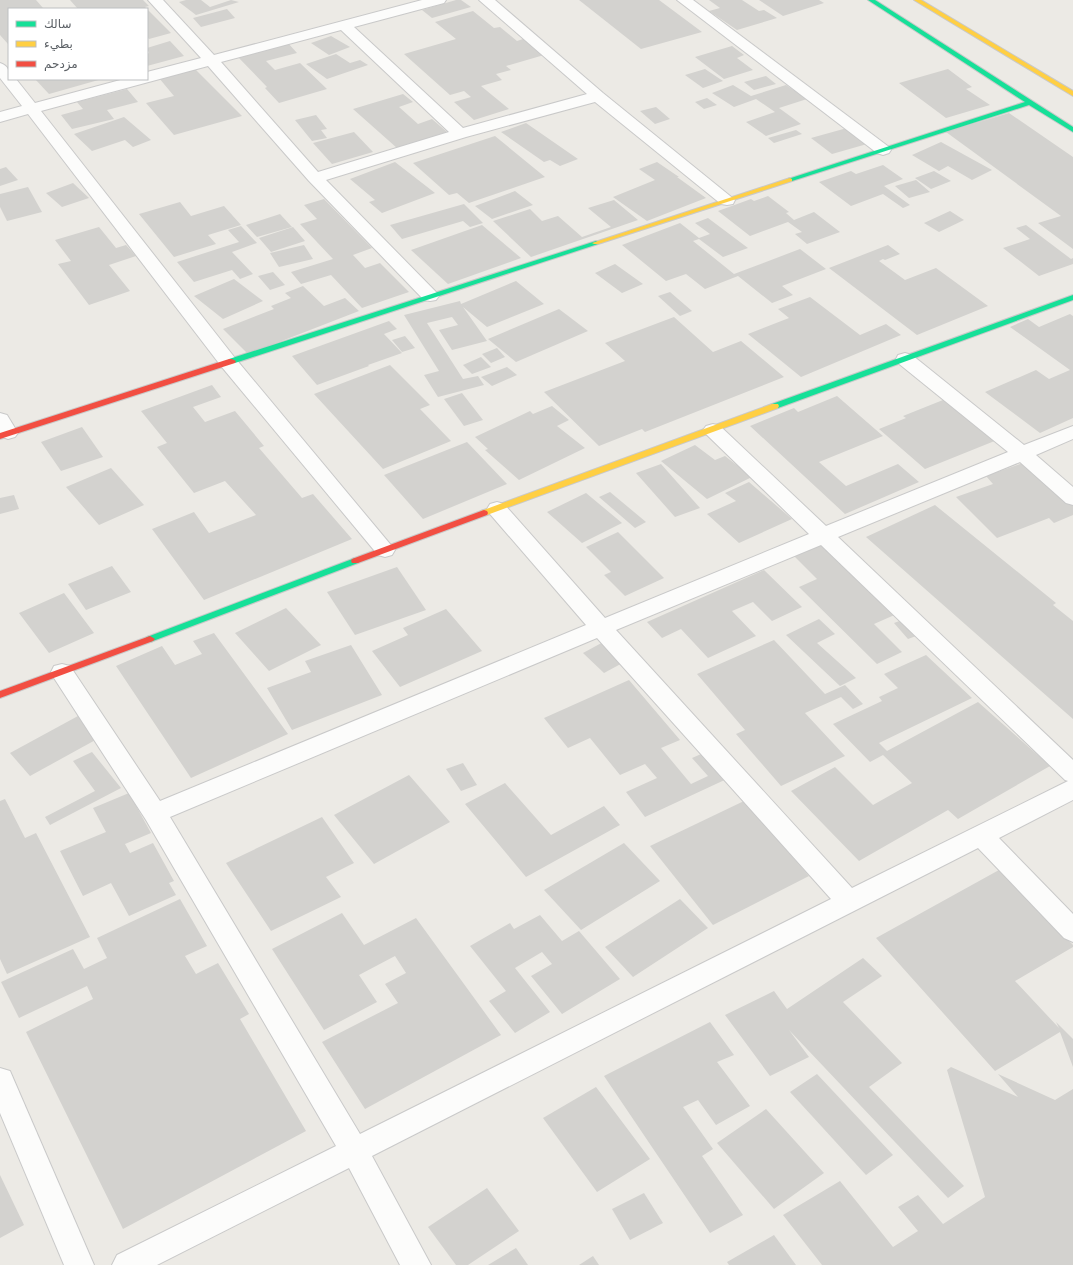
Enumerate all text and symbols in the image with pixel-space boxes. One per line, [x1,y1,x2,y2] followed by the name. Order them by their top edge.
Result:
[8,8,148,80] legend
[44,17,71,31] text: سالك
[44,37,73,51] text: بطيء
[44,57,78,72] text: مزدحم

